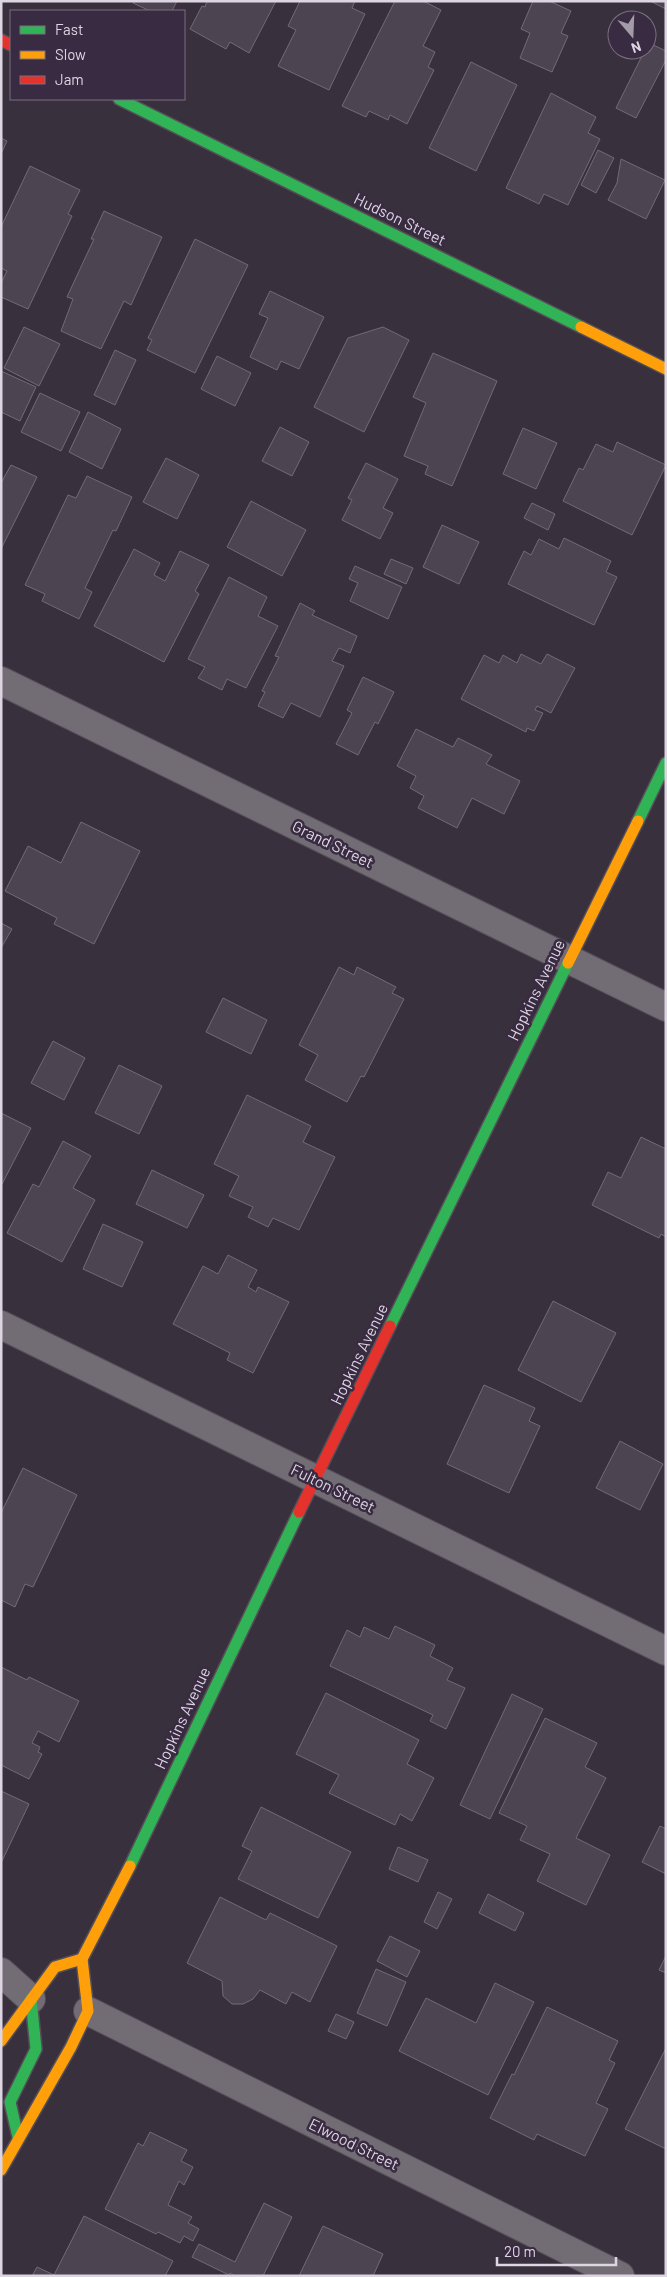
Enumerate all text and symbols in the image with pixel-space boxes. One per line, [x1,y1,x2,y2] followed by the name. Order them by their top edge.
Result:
[10,10,185,100] legend
[607,10,657,60] north arrow
[55,20,83,38] text: Fast
[629,38,644,57] text: N
[55,45,86,63] text: Slow
[55,70,84,88] text: Jam
[351,188,449,249] street label: Hudson Street
[290,816,377,871] street label: Grand Street
[503,936,568,1044] street label: Hopkins Avenue
[326,1300,391,1408] street label: Hopkins Avenue
[288,1459,378,1516] street label: Fulton Street
[150,1664,213,1772] street label: Hopkins Avenue
[306,2114,402,2174] street label: Elwood Street
[497,2234,616,2266] scale bar
[504,2242,536,2260] text: 20 m

